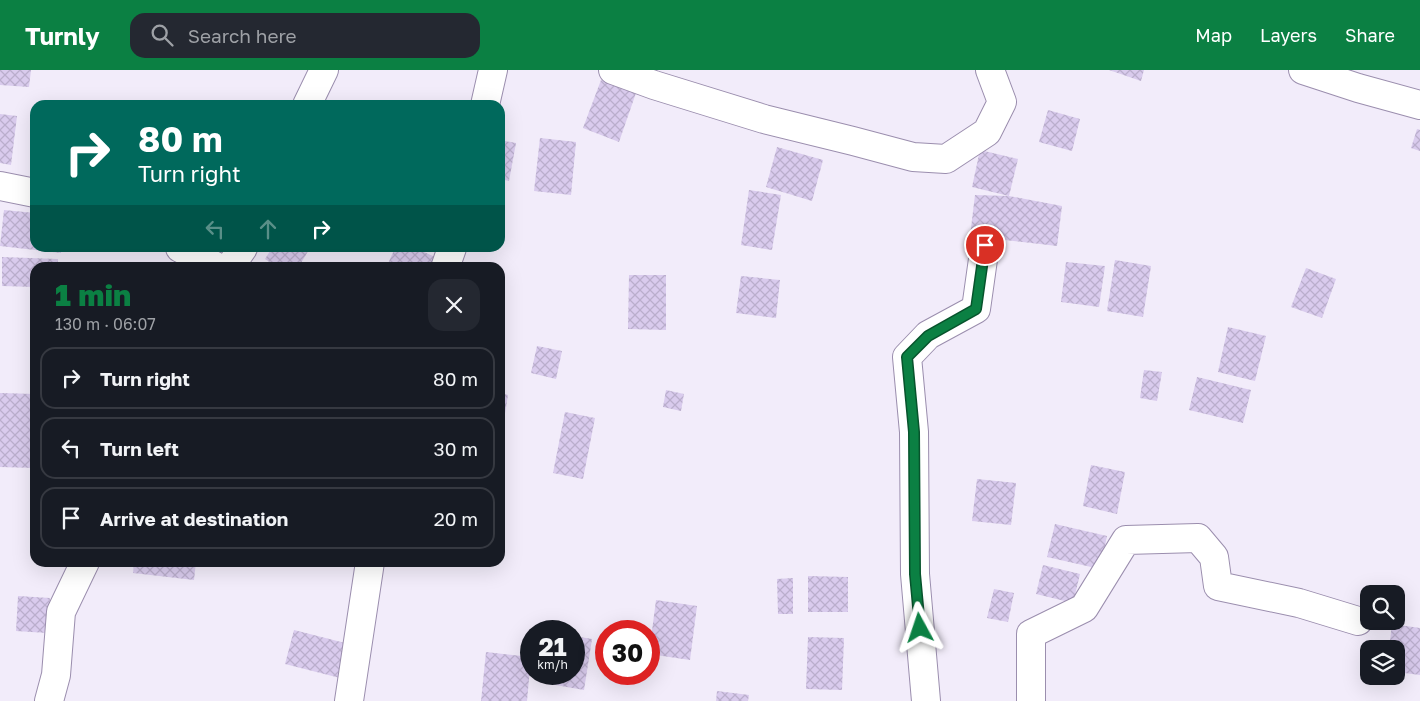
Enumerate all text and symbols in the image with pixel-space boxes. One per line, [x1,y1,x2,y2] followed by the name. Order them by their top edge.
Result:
[130,13,480,58] search box
[25,21,100,50] text: Turnly
[148,21,176,49] icon: search
[188,24,297,47] text: Search here
[1195,24,1232,46] text: Map
[1260,24,1317,46] text: Layers
[1345,24,1395,46] text: Share
[138,118,223,160] text: 80 m
[55,120,120,185] icon: right
[138,160,241,187] text: Turn right
[201,215,229,243] icon: left
[254,215,282,243] icon: ahead
[307,215,335,243] icon: right
[964,224,1006,266] pin
[971,231,999,259] icon: arrive
[55,277,131,313] text: 1 min
[428,279,480,331] button: close
[55,314,156,334] text: 130 m · 06:07
[57,364,85,392] icon: right
[100,367,190,390] text: Turn right
[433,367,478,390] text: 80 m
[57,434,85,462] icon: left
[100,437,179,460] text: Turn left
[434,437,478,460] text: 30 m
[57,504,85,532] icon: arrive
[100,507,288,530] text: Arrive at destination
[434,507,478,530] text: 20 m
[1360,585,1405,685] map controls
[1360,585,1405,630] button: search
[893,601,945,653] position arrow
[595,620,660,685] speed limit sign: 30
[538,631,567,662] text: 21
[1360,640,1405,685] button: layers
[537,657,568,672] text: km/h

